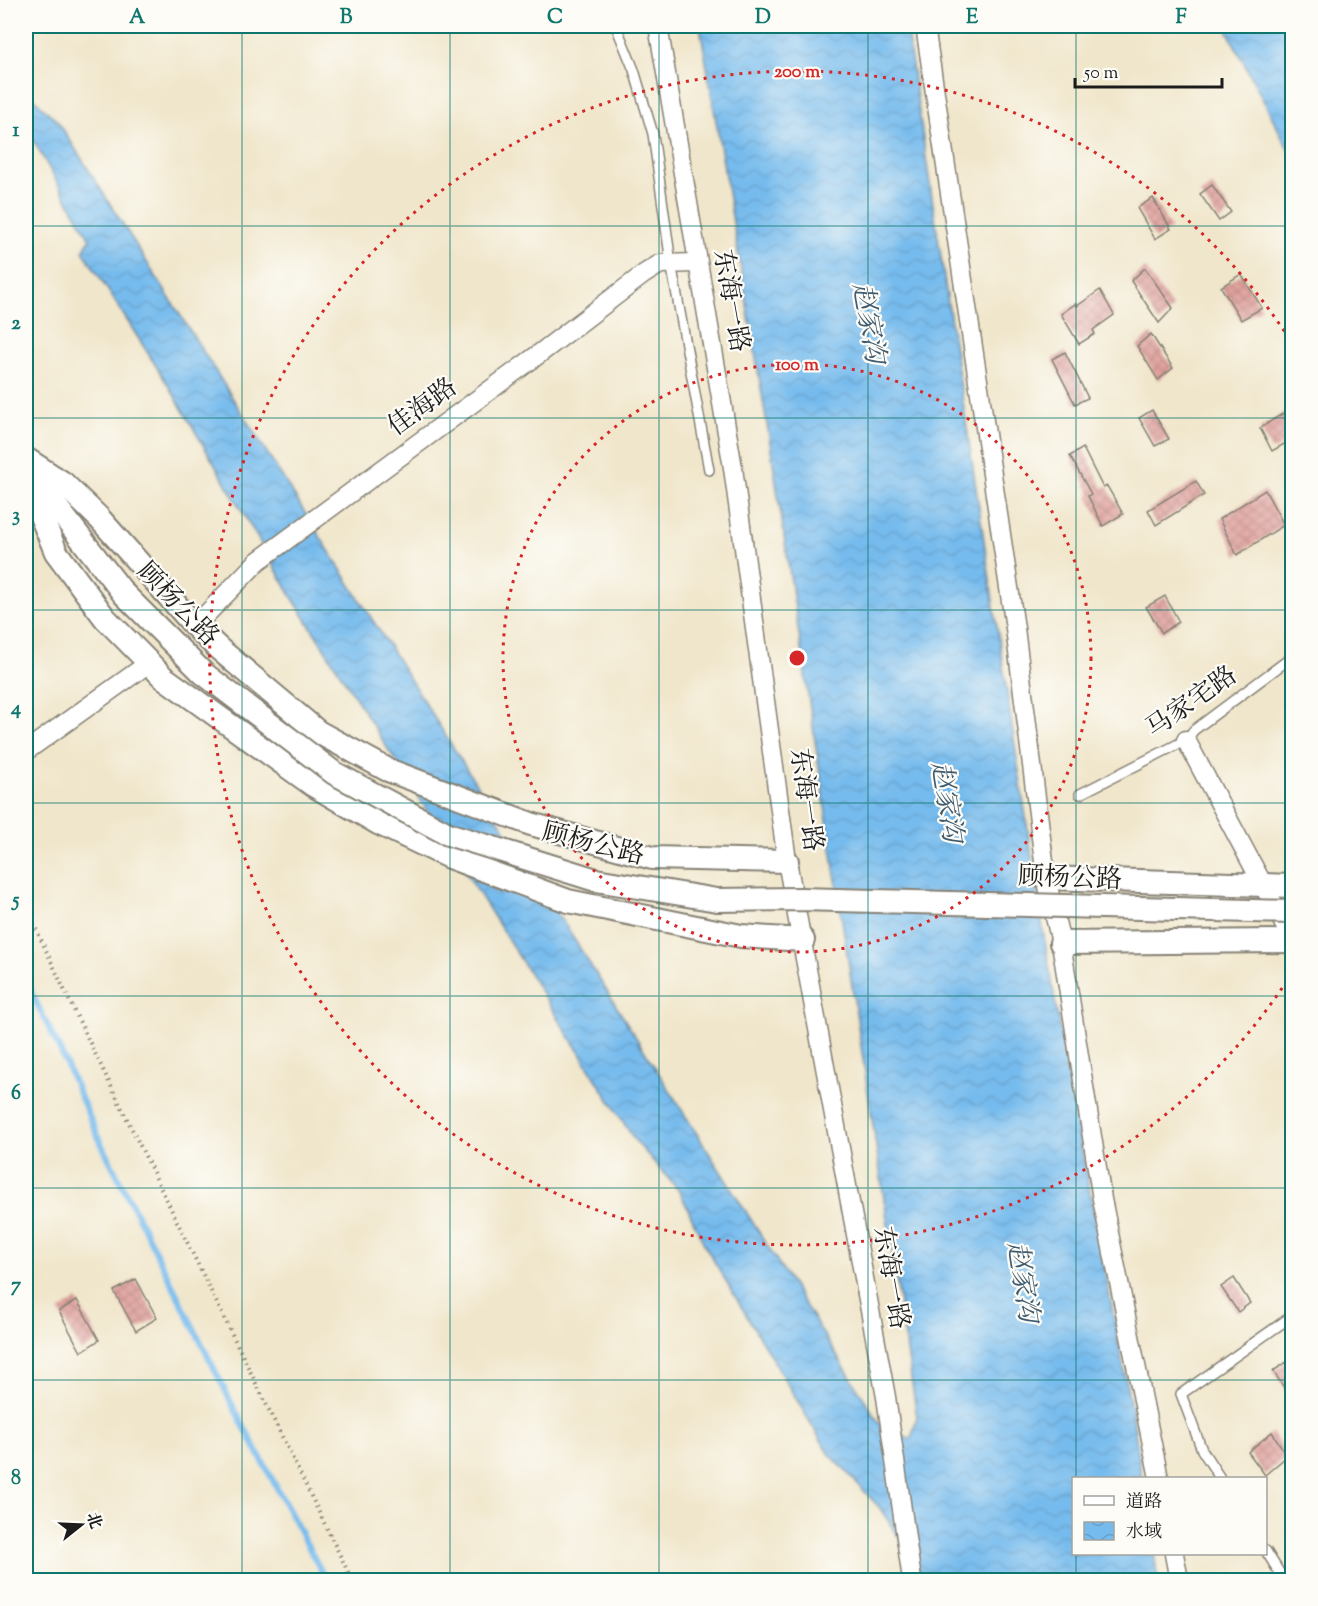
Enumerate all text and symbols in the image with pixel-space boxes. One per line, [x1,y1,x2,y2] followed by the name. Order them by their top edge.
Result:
[129,4,146,33] text: A
[340,4,353,33] text: B
[547,4,563,33] text: C
[755,4,771,33] text: D
[966,4,979,33] text: E
[1175,4,1187,33] text: F
[1075,51,1222,89] scale bar
[774,60,820,86] text: 200 m
[1083,61,1119,87] text: 50 m
[13,117,20,146] text: 1
[703,247,757,355] street label: 东海一路
[841,280,894,370] water label: 赵家沟
[11,310,21,339] text: 2
[775,353,819,379] text: 100 m
[381,370,465,446] street label: 佳海路
[12,502,20,531] text: 3
[128,555,226,655] street label: 顾杨公路
[787,648,807,668] centre of rings
[1139,658,1245,748] street label: 马家宅路
[10,695,21,724] text: 4
[779,746,831,854] street label: 东海一路
[919,759,971,849] water label: 赵家沟
[538,814,648,876] street label: 顾杨公路
[1017,859,1123,899] street label: 顾杨公路
[11,887,20,916] text: 5
[11,1080,21,1109] text: 6
[863,1224,917,1332] street label: 东海一路
[995,1239,1047,1329] water label: 赵家沟
[11,1272,22,1301] text: 7
[11,1465,21,1494] text: 8
[1072,1477,1267,1555] legend
[1126,1490,1162,1516] text: 道路
[51,1495,111,1555] north arrow
[79,1510,106,1532] text: 北
[1126,1520,1162,1546] text: 水域

